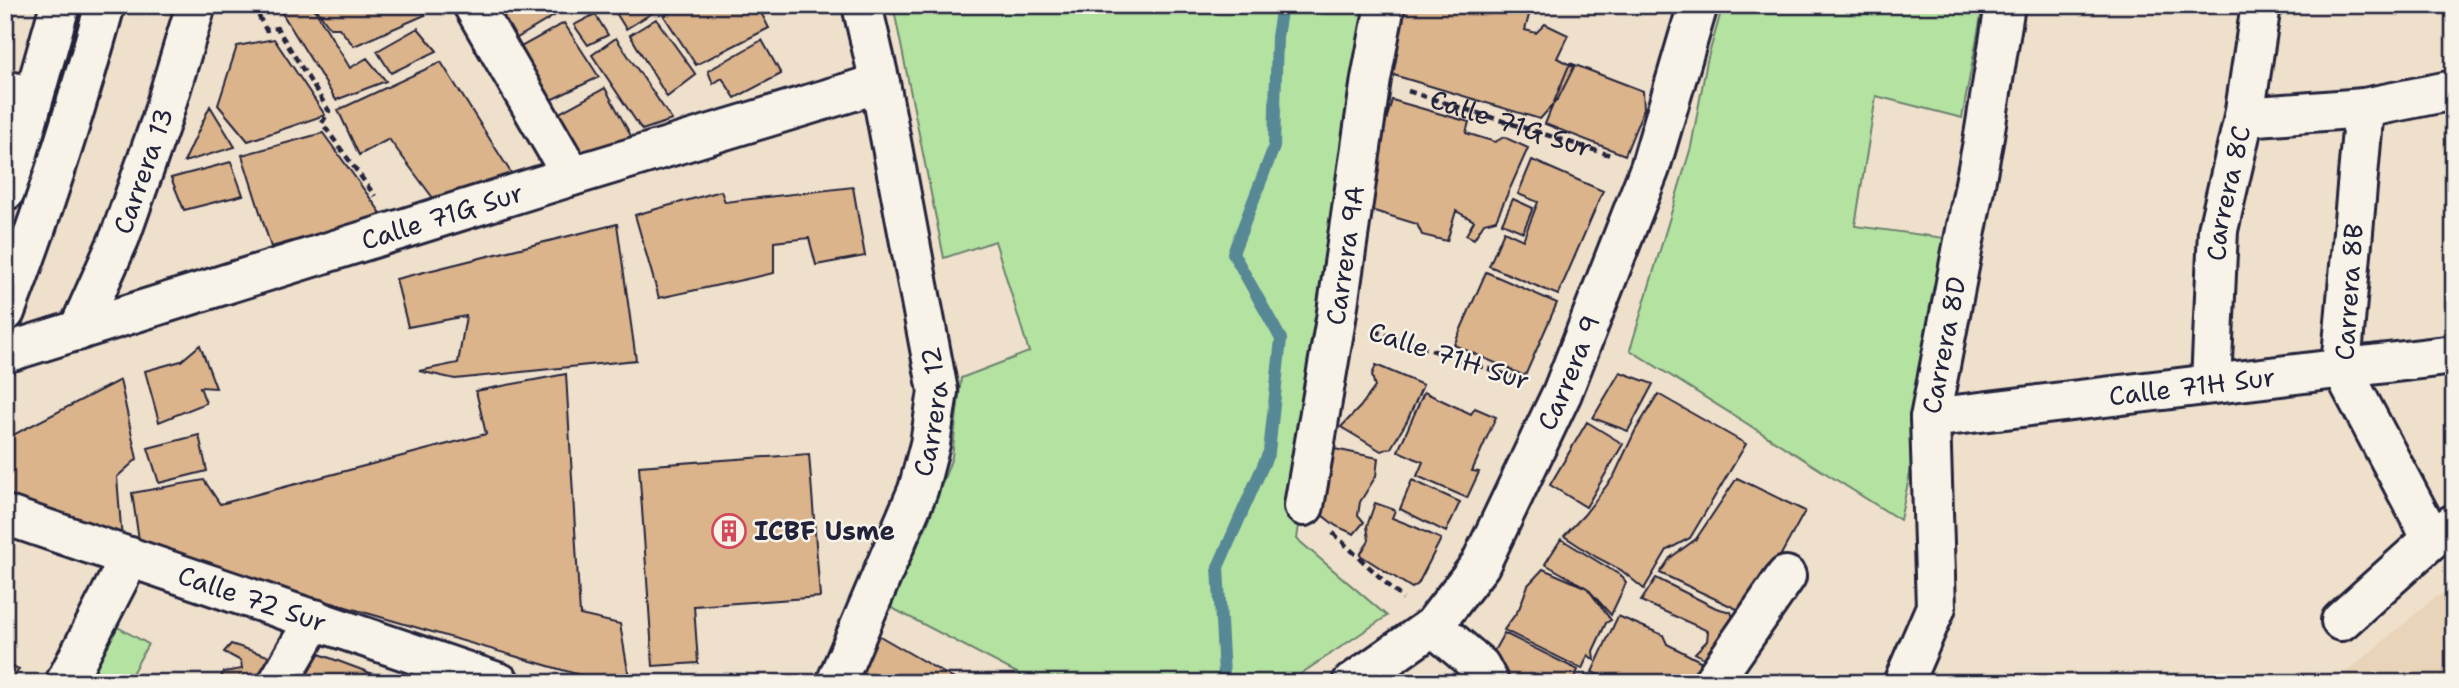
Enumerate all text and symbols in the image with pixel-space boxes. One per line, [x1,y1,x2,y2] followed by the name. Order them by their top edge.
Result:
[1426,81,1596,165] street label: Calle 71G Sur
[104,104,181,239] street label: Carrera 13
[2199,122,2258,262] street label: Carrera 8C
[357,174,527,258] street label: Calle 71G Sur
[1317,183,1372,327] street label: Carrera 9A
[2326,222,2371,362] street label: Carrera 8B
[1913,274,1974,417] street label: Carrera 8D
[1529,310,1608,436] street label: Carrera 9
[1364,313,1534,398] street label: Calle 71H Sur
[904,344,956,480] street label: Carrera 12
[2107,359,2277,413] street label: Calle 71H Sur
[710,512,748,550] building icon: ICBF Usme
[754,513,895,548] place label: ICBF Usme
[173,557,331,640] street label: Calle 72 Sur

